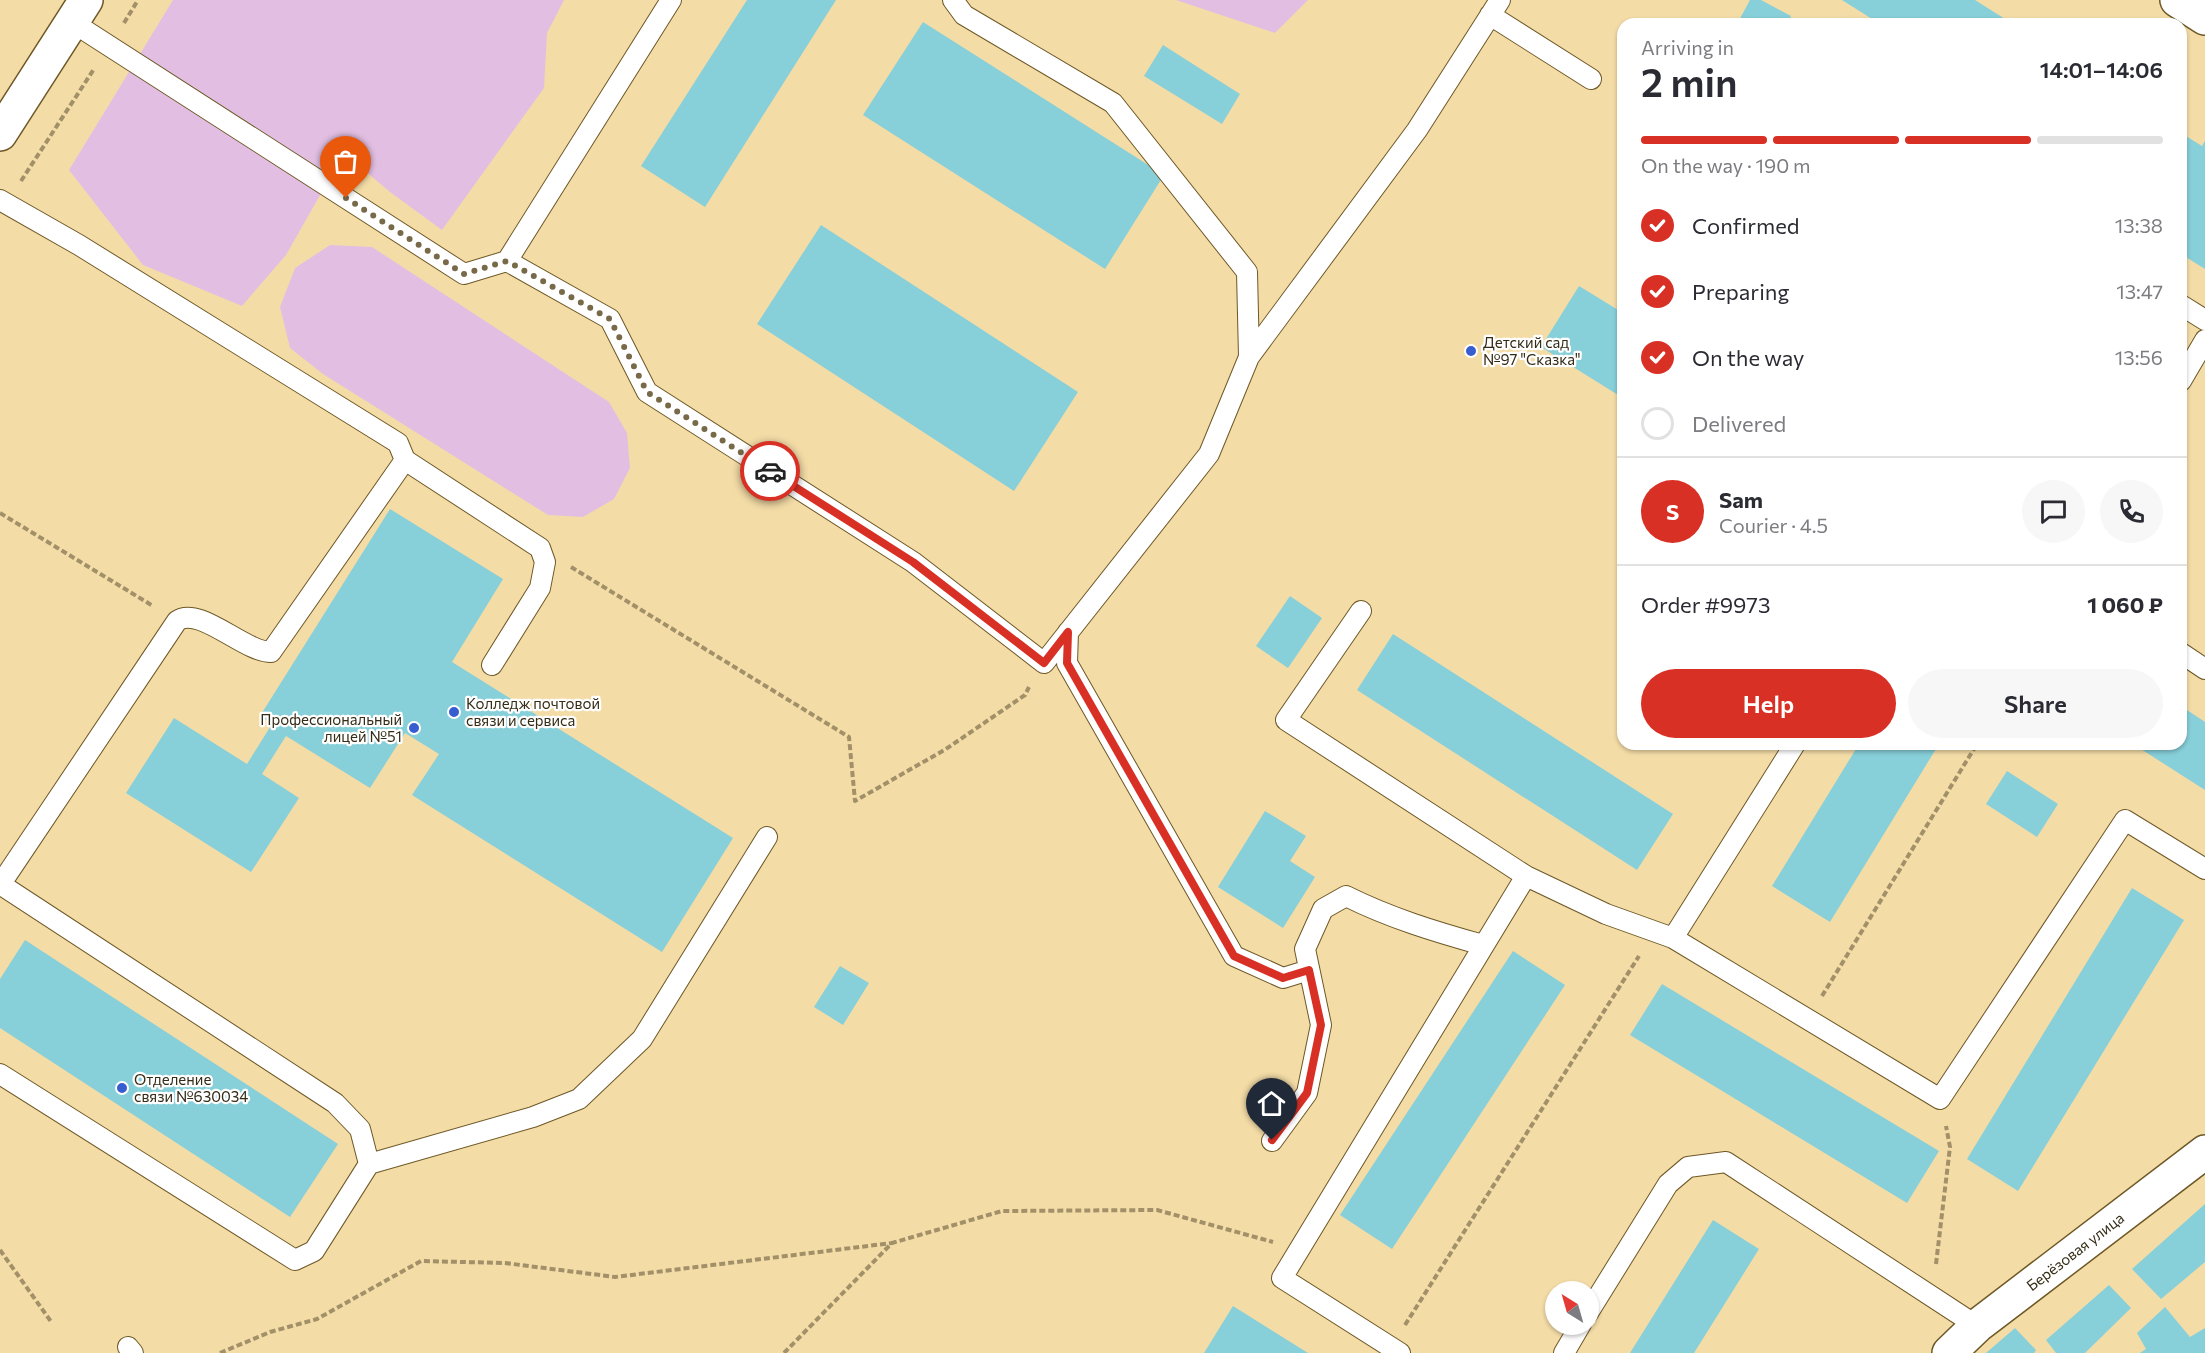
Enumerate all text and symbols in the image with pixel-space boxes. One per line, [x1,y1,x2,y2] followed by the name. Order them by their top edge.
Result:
[1641,35,1734,59] text: Arriving in
[2040,56,2163,83] text: 14:01–14:06
[1641,57,1738,105] text: 2 min
[320,136,371,198] pin
[329,145,362,178] icon: bag
[1641,153,1810,177] text: On the way · 190 m
[1641,209,1674,242] icon: check
[1692,212,1799,239] text: Confirmed
[2115,213,2163,237] text: 13:38
[1641,275,1674,308] icon: check
[1692,278,1789,305] text: Preparing
[2116,279,2163,303] text: 13:47
[1483,333,1581,368] place label: Детский сад №97 "Сказка"
[1641,341,1674,374] icon: check
[1464,344,1478,358] marker: Детский сад №97 "Сказка"
[1692,344,1804,371] text: On the way
[2115,345,2163,369] text: 13:56
[1692,410,1786,437] text: Delivered
[740,441,800,501] courier
[754,455,787,488] icon: car
[2022,480,2085,543] button: chat
[2100,480,2163,543] button: phone
[1719,486,1763,513] text: Sam
[1666,498,1679,525] text: S
[1719,513,1828,537] text: Courier · 4.5
[1641,591,1771,618] text: Order #9973
[2087,591,2163,618] text: 1 060 ₽
[1641,669,1896,738] button: Help
[1908,669,2163,738] button: Share
[466,694,600,729] place label: Колледж почтовой связи и сервиса
[447,705,461,719] marker: Колледж почтовой связи и сервиса
[260,710,402,745] place label: Профессиональный лицей №51
[407,721,421,735] marker: Профессиональный лицей №51
[134,1070,248,1105] place label: Отделение связи №630034
[1246,1078,1297,1140] pin
[115,1081,129,1095] marker: Отделение связи №630034
[1255,1087,1288,1120] icon: home
[2023,1208,2127,1294] street label: Берёзовая улица
[1545,1281,1599,1335] north arrow
[1545,1281,1599,1335] map controls

